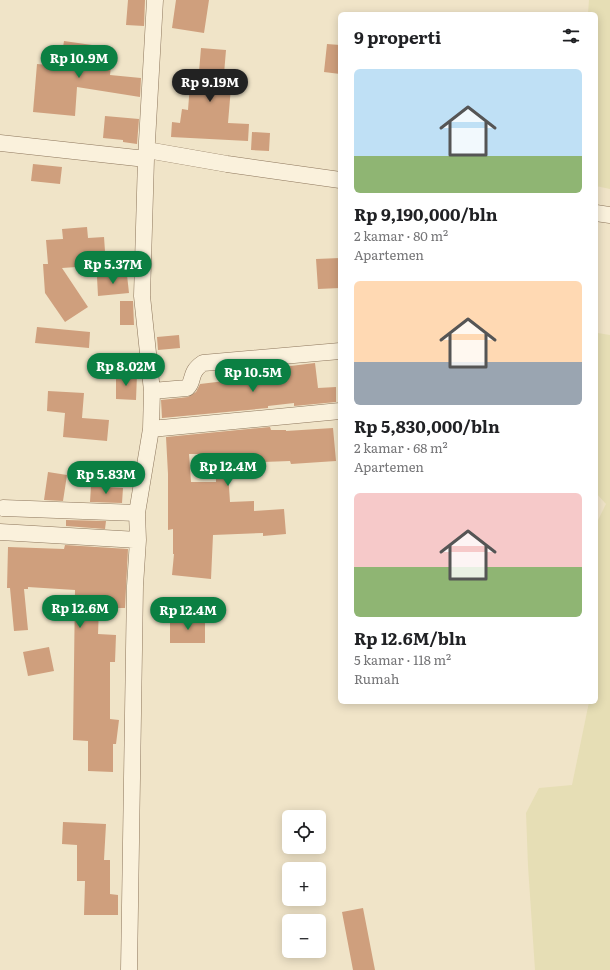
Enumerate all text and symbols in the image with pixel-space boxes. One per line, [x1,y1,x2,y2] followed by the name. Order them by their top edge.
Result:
[354,24,441,49] text: 9 properti
[560,25,582,47] icon: filters
[38,45,120,79] pin: Rp 10.9M
[50,48,108,67] text: Rp 10.9M
[169,69,251,103] pin: Rp 9.19M
[181,72,239,91] text: Rp 9.19M
[432,95,504,167] icon: home
[354,201,498,226] text: Rp 9,190,000/bln
[354,226,448,245] text: 2 kamar · 80 m²
[354,245,424,264] text: Apartemen
[72,251,154,285] pin: Rp 5.37M
[84,254,142,273] text: Rp 5.37M
[432,307,504,379] icon: home
[85,353,167,387] pin: Rp 8.02M
[96,356,156,375] text: Rp 8.02M
[212,359,294,393] pin: Rp 10.5M
[224,362,282,381] text: Rp 10.5M
[354,413,500,438] text: Rp 5,830,000/bln
[354,438,448,457] text: 2 kamar · 68 m²
[187,453,269,487] pin: Rp 12.4M
[199,456,257,475] text: Rp 12.4M
[354,457,424,476] text: Apartemen
[65,461,147,495] pin: Rp 5.83M
[76,464,136,483] text: Rp 5.83M
[432,519,504,591] icon: home
[39,595,121,629] pin: Rp 12.6M
[147,597,229,631] pin: Rp 12.4M
[51,598,109,617] text: Rp 12.6M
[159,600,217,619] text: Rp 12.4M
[354,625,467,650] text: Rp 12.6M/bln
[354,650,451,669] text: 5 kamar · 118 m²
[354,669,399,688] text: Rumah
[282,810,326,958] map controls
[282,810,326,854] button: locate
[282,862,326,906] button: +
[282,914,326,958] button: −

